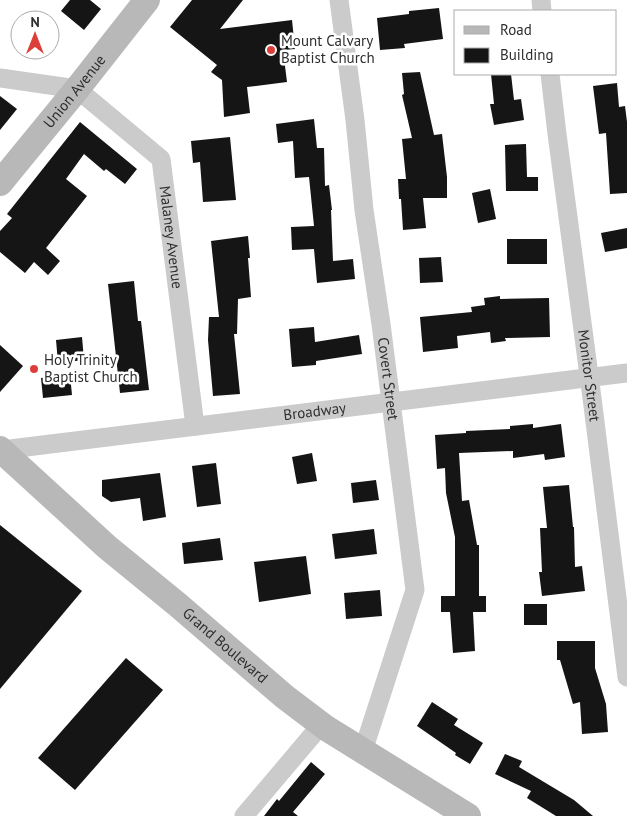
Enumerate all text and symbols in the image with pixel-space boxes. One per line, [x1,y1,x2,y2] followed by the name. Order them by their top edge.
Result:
[10,10,60,60] north arrow
[454,10,617,75] legend
[30,13,40,31] text: N
[500,20,532,39] text: Road
[281,31,375,67] place label: Mount Calvary Baptist Church
[265,44,277,56] marker: Mount Calvary Baptist Church
[500,45,554,64] text: Building
[39,51,109,132] street label: Union Avenue
[155,185,187,290] street label: Malaney Avenue
[574,328,605,423] street label: Monitor Street
[374,336,403,421] street label: Covert Street
[44,350,138,386] place label: Holy Trinity Baptist Church
[28,363,40,375] marker: Holy Trinity Baptist Church
[282,398,347,424] street label: Broadway
[179,603,272,687] street label: Grand Boulevard

